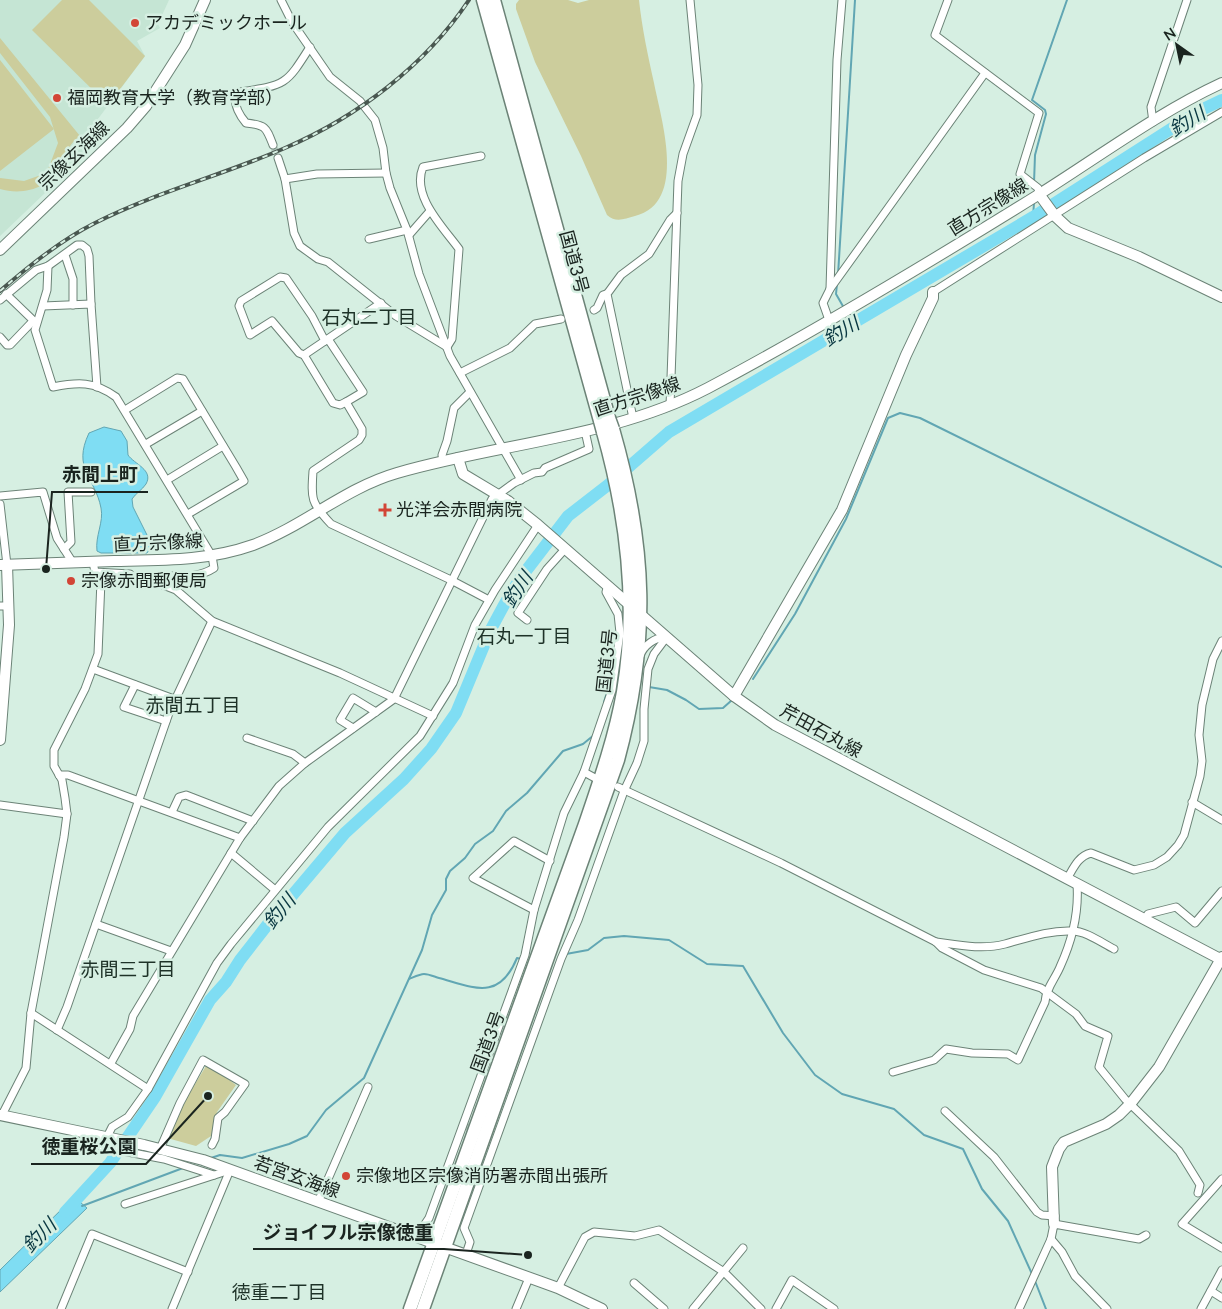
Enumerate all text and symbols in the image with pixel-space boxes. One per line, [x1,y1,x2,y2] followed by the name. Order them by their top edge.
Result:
[145,11,307,33] place label: アカデミックホール
[129,17,141,29] marker: アカデミックホール
[1152,20,1202,70] north arrow
[1160,24,1179,44] text: N
[67,86,283,108] place label: 福岡教育大学（教育学部）
[51,92,63,104] marker: 福岡教育大学（教育学部）
[1165,100,1211,140] water label: 釣川
[33,116,113,194] street label: 宗像玄海線
[943,173,1031,239] street label: 直方宗像線
[556,228,594,296] street label: 国道3号
[321,305,417,328] district label: 石丸二丁目
[819,310,865,350] water label: 釣川
[590,372,683,420] street label: 直方宗像線
[52,458,148,492] callout: 赤間上町
[62,462,138,485] text: 赤間上町
[396,498,522,520] place label: 光洋会赤間病院
[378,503,392,517] marker: 光洋会赤間病院
[112,529,203,555] street label: 直方宗像線
[496,565,538,611] water label: 釣川
[81,569,207,591] place label: 宗像赤間郵便局
[65,575,77,587] marker: 宗像赤間郵便局
[476,624,572,647] district label: 石丸一丁目
[592,628,620,694] street label: 国道3号
[145,693,241,716] district label: 赤間五丁目
[777,699,866,762] street label: 芹田石丸線
[258,887,301,933] water label: 釣川
[80,957,176,980] district label: 赤間三丁目
[466,1008,508,1076] street label: 国道3号
[31,1130,146,1164] callout: 徳重桜公園
[41,1134,137,1157] text: 徳重桜公園
[251,1150,343,1202] street label: 若宮玄海線
[356,1164,608,1186] place label: 宗像地区宗像消防署赤間出張所
[340,1170,352,1182] marker: 宗像地区宗像消防署赤間出張所
[17,1212,62,1256] water label: 釣川
[253,1215,444,1249] callout: ジョイフル宗像徳重
[262,1220,434,1243] text: ジョイフル宗像徳重
[231,1280,327,1303] district label: 徳重二丁目

